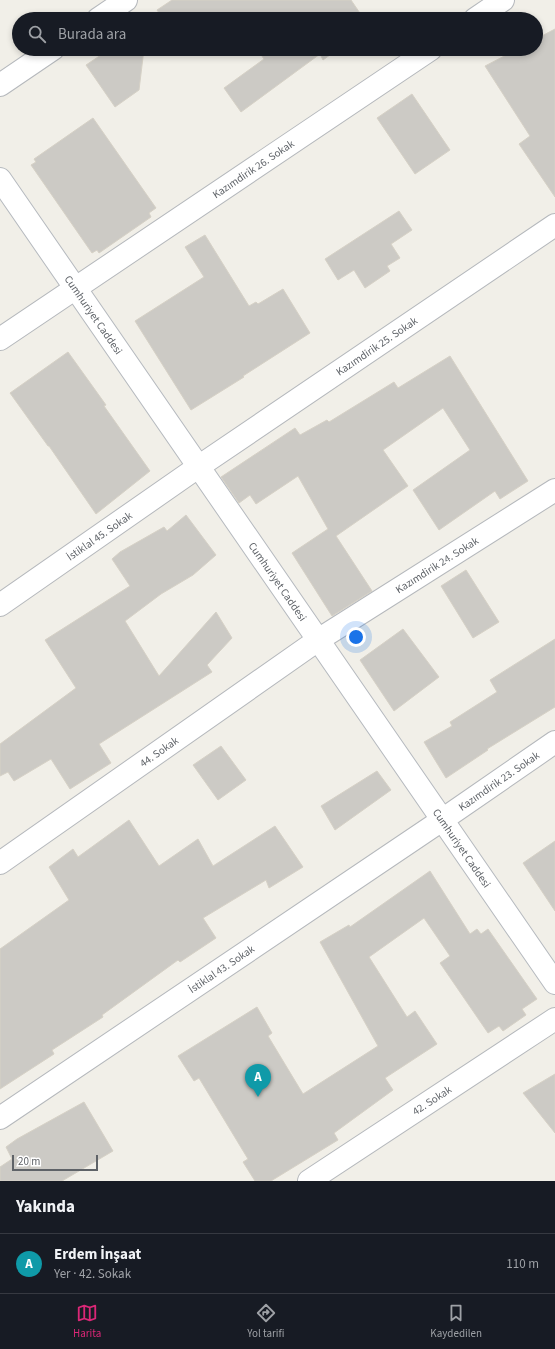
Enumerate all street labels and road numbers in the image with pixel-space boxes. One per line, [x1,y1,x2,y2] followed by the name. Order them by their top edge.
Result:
[209,136,297,202] street label: Kazımdirik 26. Sokak
[61,272,126,357] street label: Cumhuriyet Caddesi
[333,313,421,379] street label: Kazımdirik 25. Sokak
[64,507,135,564] street label: İstiklal 45. Sokak
[392,533,482,597] street label: Kazımdirik 24. Sokak
[245,539,310,624] street label: Cumhuriyet Caddesi
[136,733,182,770] street label: 44. Sokak
[455,747,543,814] street label: Kazımdirik 23. Sokak
[429,806,494,891] street label: Cumhuriyet Caddesi
[185,941,258,996] street label: İstiklal 43. Sokak
[409,1081,455,1119] street label: 42. Sokak

